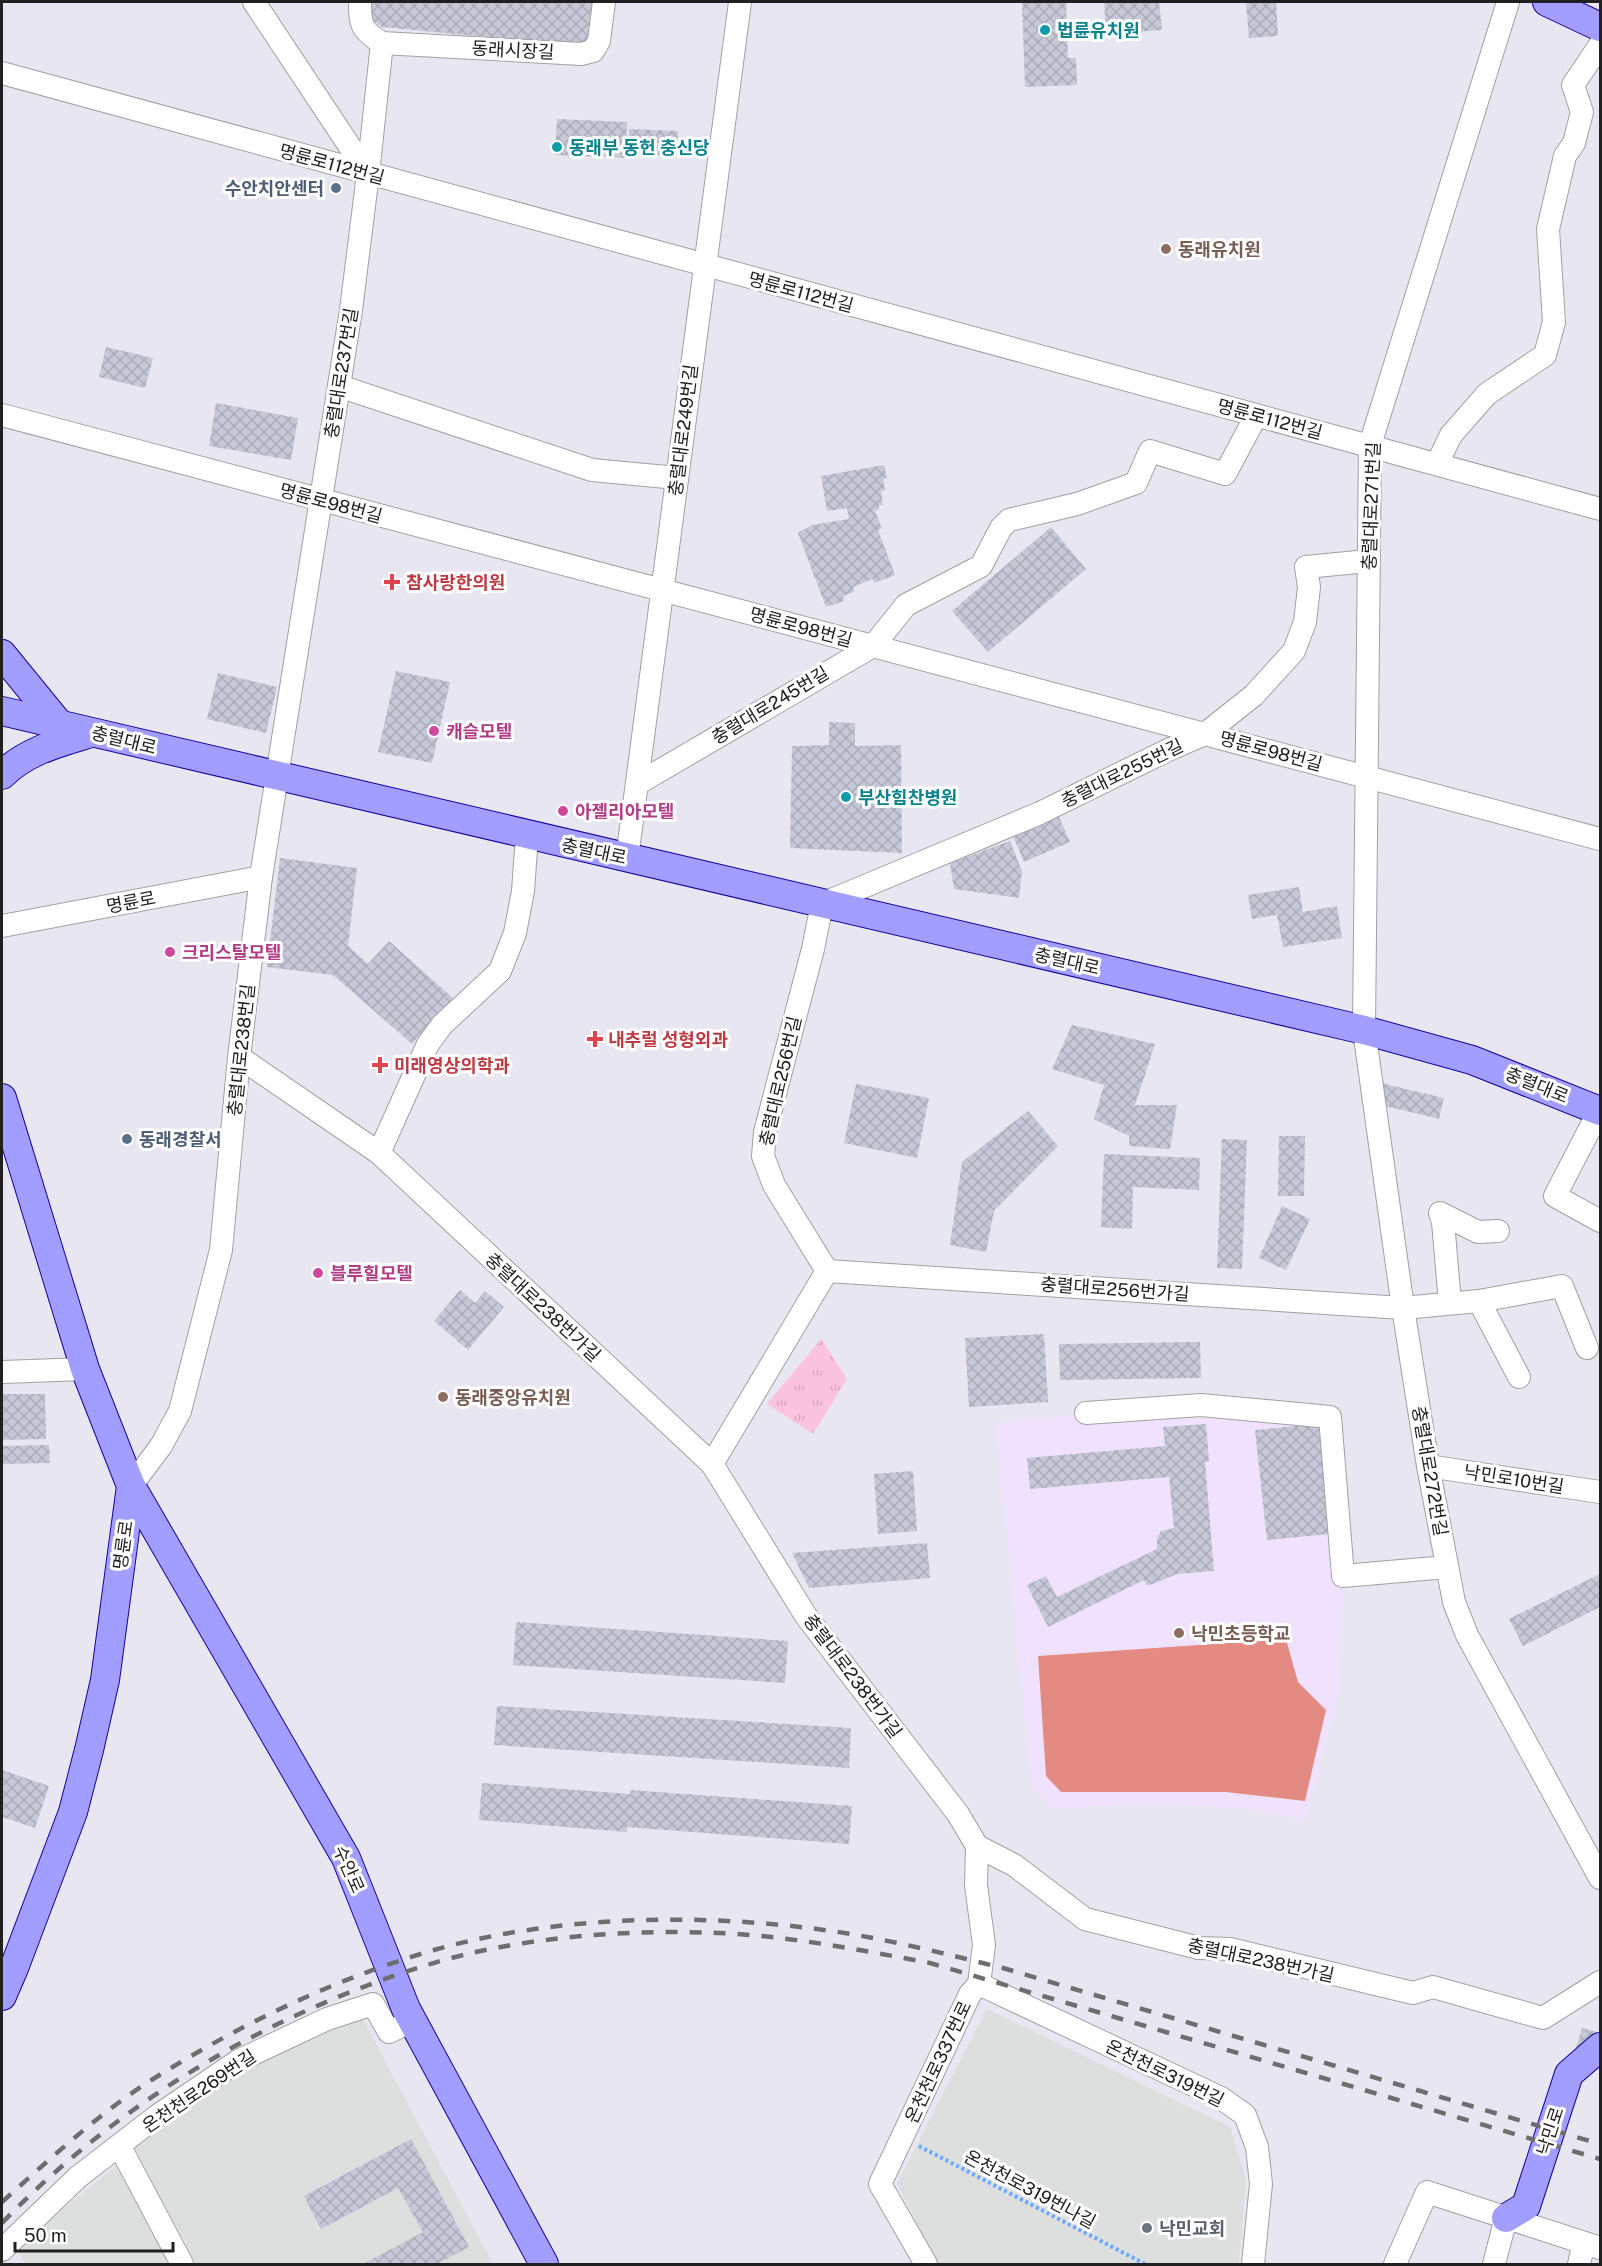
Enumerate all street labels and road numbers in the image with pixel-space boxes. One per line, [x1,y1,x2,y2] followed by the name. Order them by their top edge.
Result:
[471,37,555,63] street label: 동래시장길
[277,140,387,188] street label: 명륜로112번길
[746,268,856,316] street label: 명륜로112번길
[320,306,362,440] street label: 충렬대로237번길
[664,363,702,497] street label: 충렬대로249번길
[1215,395,1325,443] street label: 명륜로112번길
[1358,441,1384,571] street label: 충렬대로271번길
[277,479,385,527] street label: 명륜로98번길
[747,603,855,651] street label: 명륜로98번길
[708,662,832,748] street label: 충렬대로245번길
[89,722,159,758] street label: 충렬대로
[1217,727,1325,775] street label: 명륜로98번길
[1058,734,1186,812] street label: 충렬대로255번길
[559,834,629,868] street label: 충렬대로
[105,887,157,917] street label: 명륜로
[1032,943,1102,979] street label: 충렬대로
[224,983,258,1117] street label: 충렬대로238번길
[755,1014,805,1148] street label: 충렬대로256번길
[1502,1063,1572,1107] street label: 충렬대로
[481,1248,605,1366] street label: 충렬대로238번가길
[1040,1273,1190,1305] street label: 충렬대로256번가길
[1408,1404,1452,1538] street label: 충렬대로272번길
[1462,1461,1566,1497] street label: 낙민로10번길
[109,1519,137,1571] street label: 명륜로
[800,1610,906,1742] street label: 충렬대로238번가길
[329,1842,369,1896] street label: 수안로
[1186,1934,1336,1986] street label: 충렬대로238번가길
[901,1998,975,2126] street label: 온천천로337번로
[1102,2035,1228,2111] street label: 온천천로319번길
[138,2045,260,2137] street label: 온천천로269번길
[1532,2104,1568,2158] street label: 낙민로
[961,2145,1099,2233] street label: 온천천로319번나길

